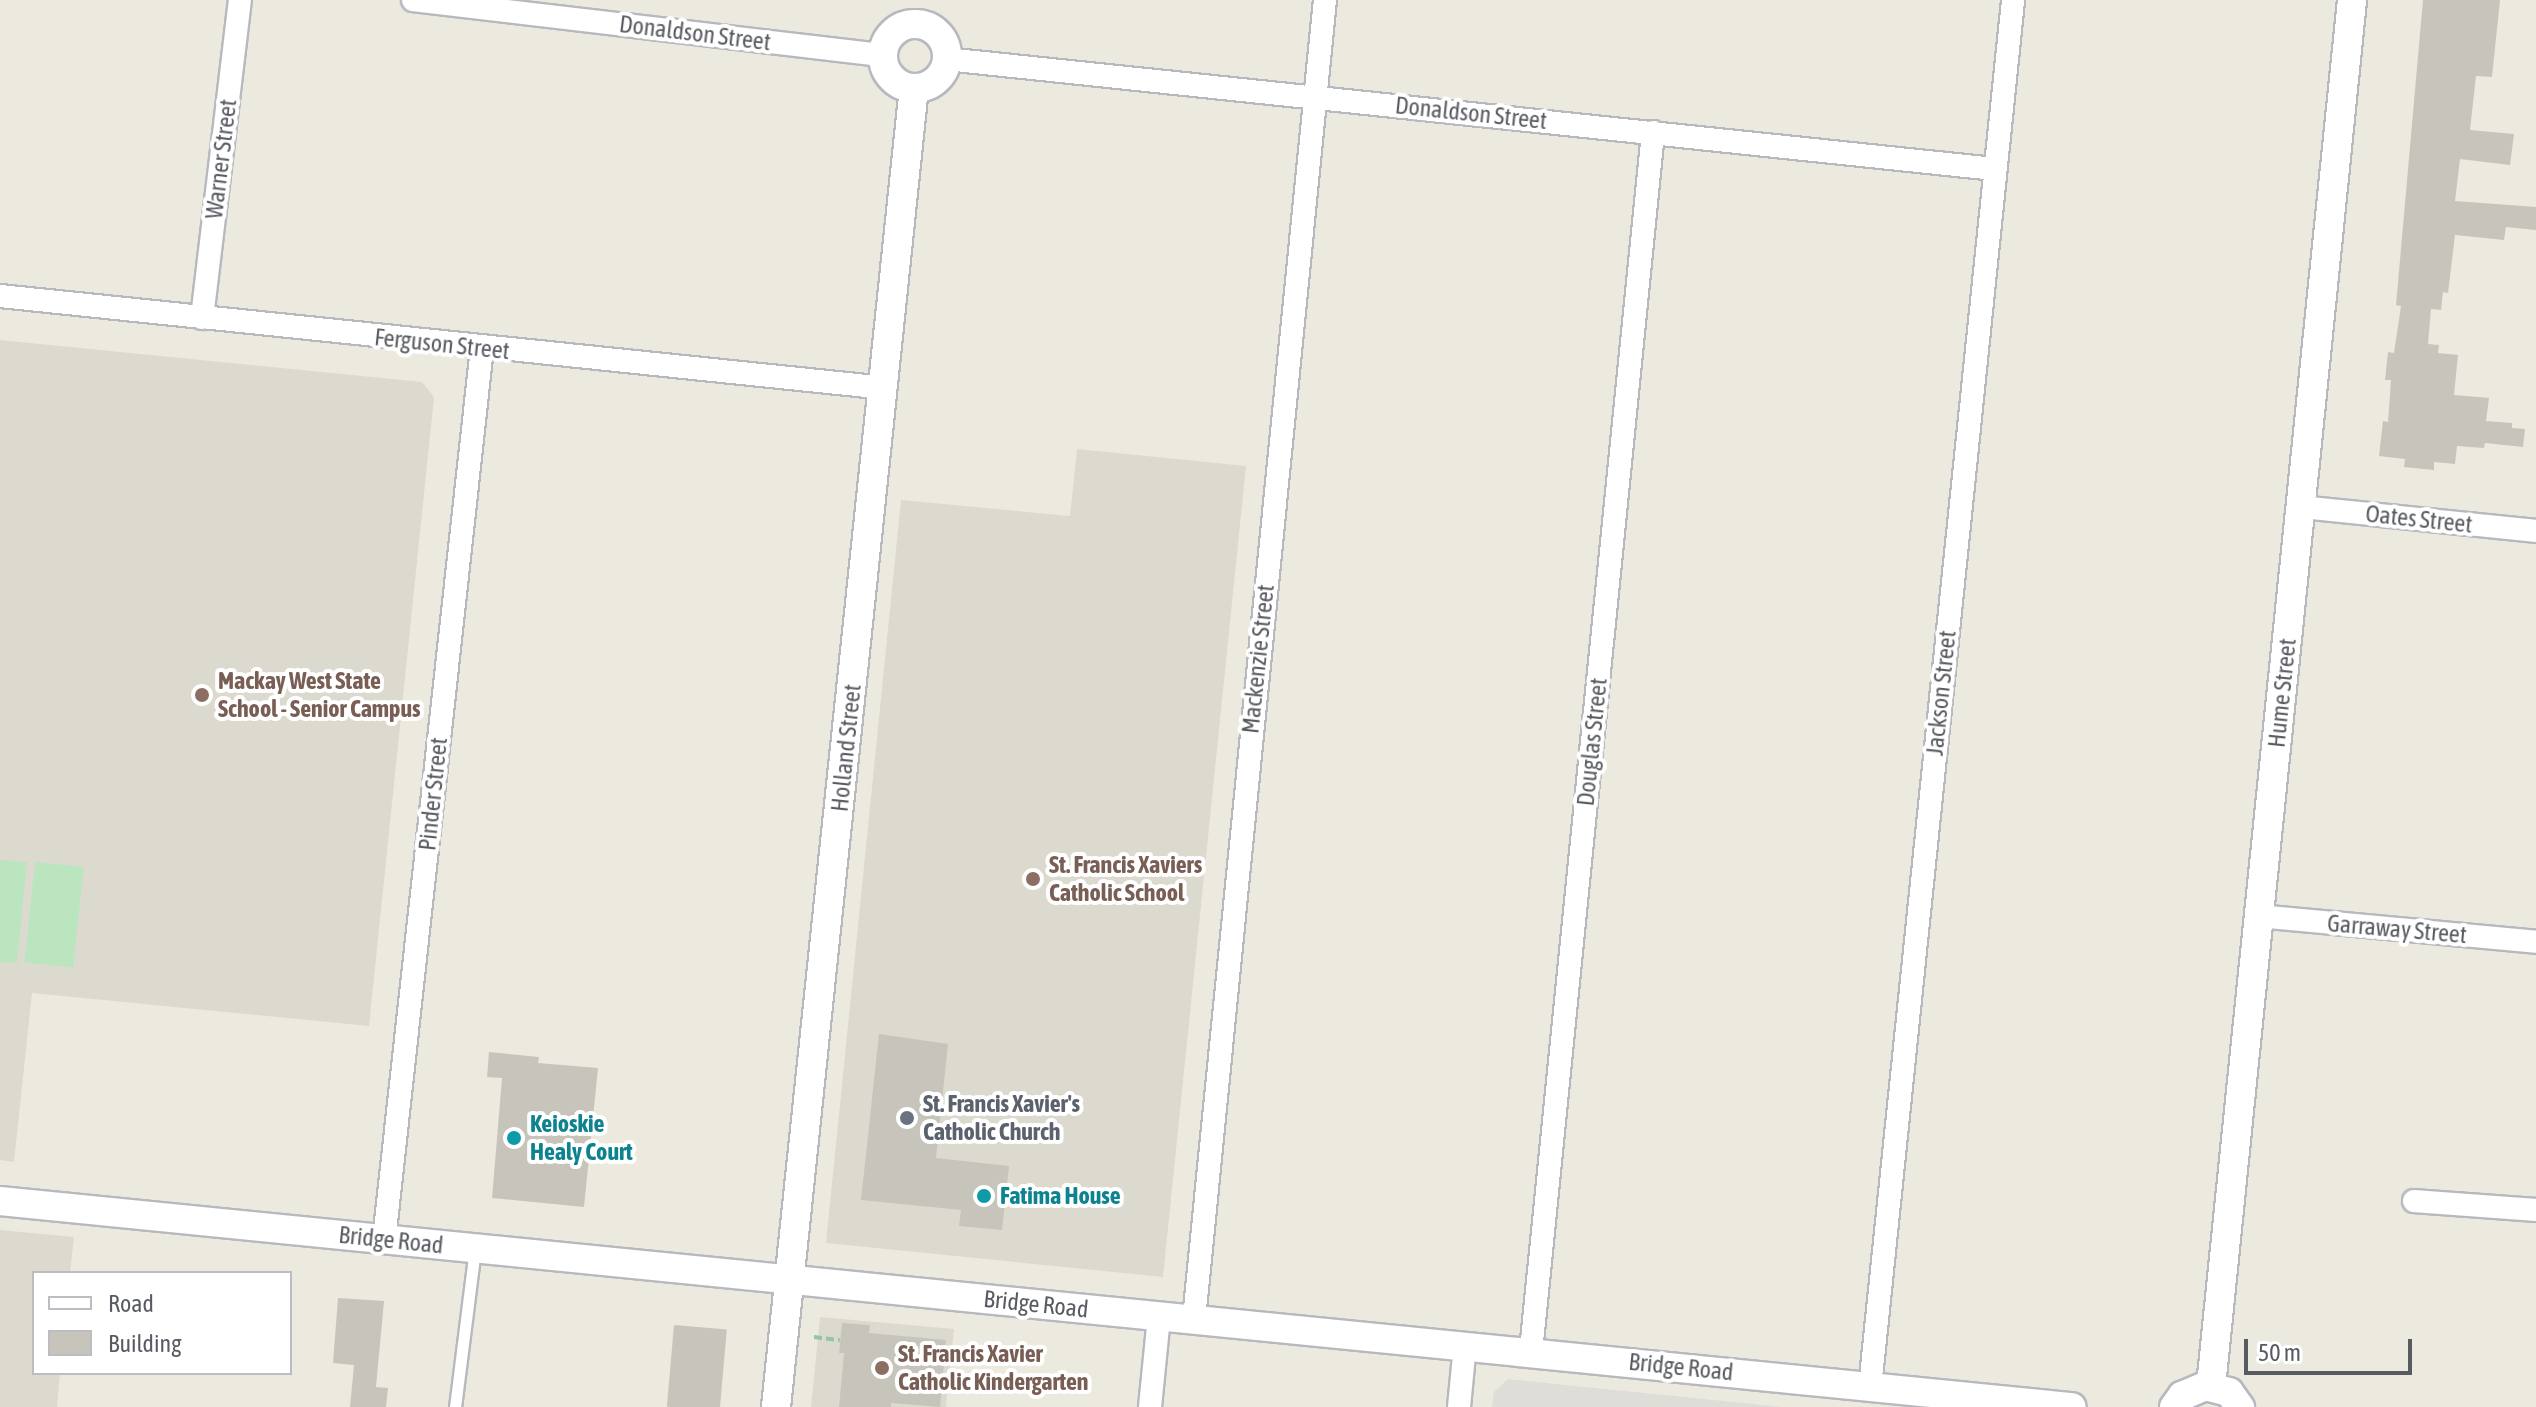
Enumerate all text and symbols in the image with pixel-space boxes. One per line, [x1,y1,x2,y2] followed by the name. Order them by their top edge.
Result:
[618,9,772,57] street label: Donaldson Street
[1394,91,1548,135] street label: Donaldson Street
[199,97,243,221] street label: Warner Street
[373,323,511,365] street label: Ferguson Street
[2364,499,2474,539] street label: Oates Street
[1236,583,1280,735] street label: Mackenzie Street
[1920,629,1962,757] street label: Jackson Street
[2262,637,2302,749] street label: Hume Street
[218,667,421,723] place label: Mackay West State School - Senior Campus
[1571,677,1613,807] street label: Douglas Street
[825,683,867,813] street label: Holland Street
[193,686,211,704] marker: Mackay West State School - Senior Campus
[413,736,453,852] street label: Pinder Street
[1049,851,1202,907] place label: St. Francis Xaviers Catholic School
[1024,870,1042,888] marker: St. Francis Xaviers Catholic School
[2326,909,2468,949] street label: Garraway Street
[923,1090,1080,1146] place label: St. Francis Xavier's Catholic Church
[898,1109,916,1127] marker: St. Francis Xavier's Catholic Church
[530,1110,633,1166] place label: Keioskie Healy Court
[505,1129,523,1147] marker: Keioskie Healy Court
[1000,1182,1121,1210] place label: Fatima House
[975,1187,993,1205] marker: Fatima House
[337,1220,445,1260] street label: Bridge Road
[32,1271,292,1375] legend
[982,1284,1090,1324] street label: Bridge Road
[108,1290,154,1317] text: Road
[2248,1323,2416,1373] scale bar
[108,1330,181,1357] text: Building
[2258,1339,2301,1366] text: 50 m
[898,1340,1088,1396] place label: St. Francis Xavier Catholic Kindergarten
[1627,1347,1735,1387] street label: Bridge Road
[873,1359,891,1377] marker: St. Francis Xavier Catholic Kindergarten

